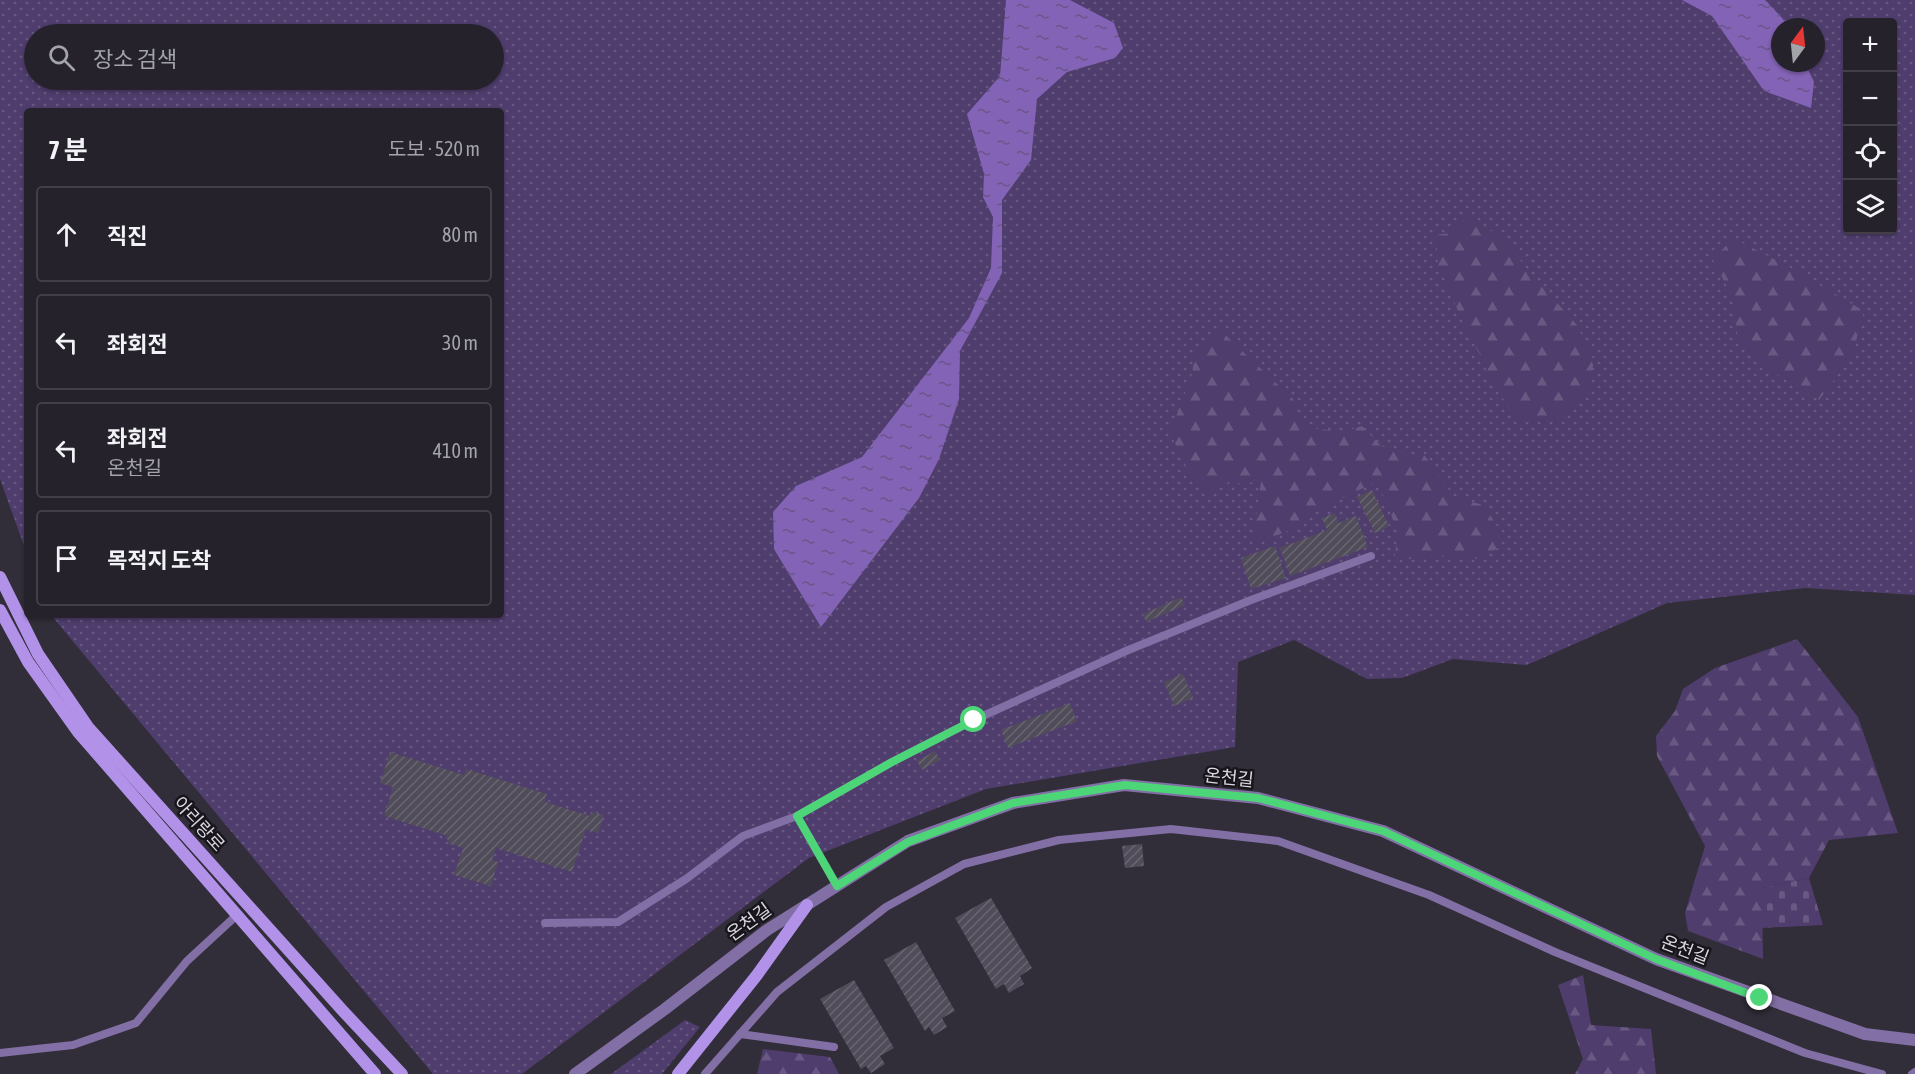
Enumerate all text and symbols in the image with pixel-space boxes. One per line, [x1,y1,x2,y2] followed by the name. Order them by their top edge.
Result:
[1771,18,1825,72] north arrow
[1843,18,1897,234] map controls
[1843,18,1897,72] button: +
[24,24,504,90] search box
[45,41,78,74] icon: search
[93,46,177,72] text: 장소 검색
[1843,72,1897,126] button: −
[1843,126,1897,180] button: locate
[48,135,88,165] text: 7 분
[388,137,480,160] text: 도보 · 520 m
[1843,180,1897,234] button: layers
[50,218,83,251] icon: ahead
[107,223,147,249] text: 직진
[442,223,478,246] text: 80 m
[50,326,83,359] icon: left
[107,331,168,357] text: 좌회전
[442,331,478,354] text: 30 m
[107,425,168,451] text: 좌회전
[50,434,83,467] icon: left
[433,439,478,462] text: 410 m
[107,456,162,479] text: 온천길
[50,542,83,575] icon: arrive
[107,547,211,573] text: 목적지 도착
[960,706,986,732] route start
[1203,764,1255,791] street label: 온천길
[169,792,229,855] street label: 아리랑로
[722,898,775,945] street label: 온천길
[1658,931,1712,968] street label: 온천길
[1746,984,1772,1010] route end

